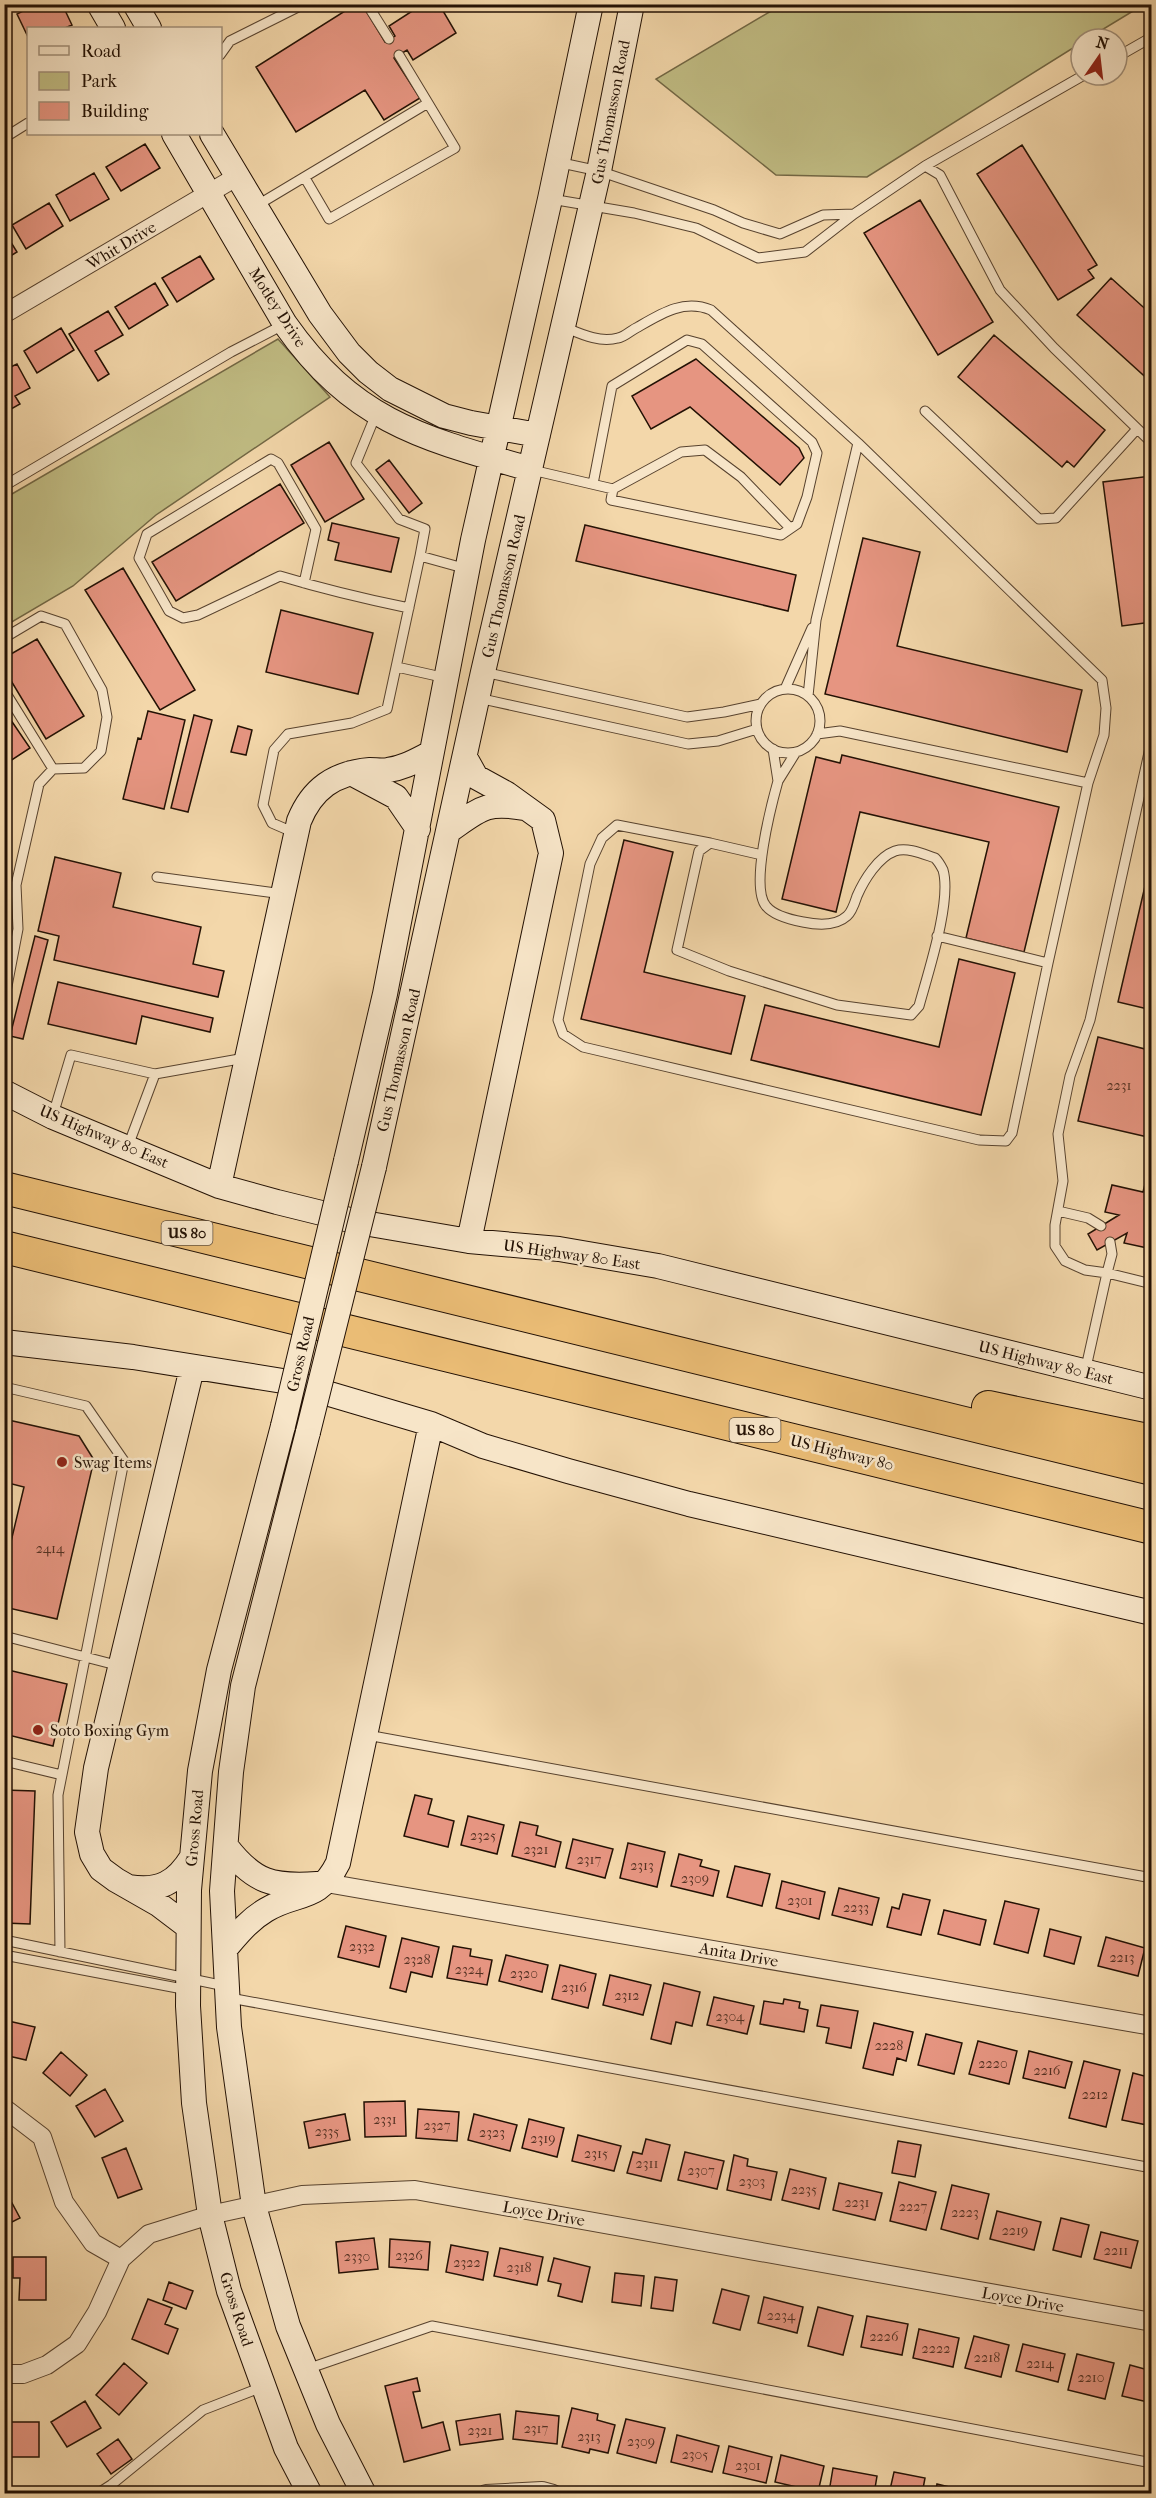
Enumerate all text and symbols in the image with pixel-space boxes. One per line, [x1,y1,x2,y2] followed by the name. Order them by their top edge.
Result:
[27,27,222,135] legend
[1069,27,1129,87] north arrow
[1094,32,1112,54] text: N
[587,38,634,186] street label: Gus Thomasson Road
[81,41,121,62] text: Road
[81,71,118,92] text: Park
[81,101,149,122] text: Building
[82,217,159,274] street label: Whit Drive
[245,264,310,351] street label: Motley Drive
[478,512,529,660] street label: Gus Thomasson Road
[373,986,424,1134] street label: Gus Thomasson Road
[1106,1077,1132,1094] house number: 2231
[36,1101,172,1172] street label: US Highway 80 East
[162,1221,213,1245] road number: US 80
[502,1235,642,1274] street label: US Highway 80 East
[283,1314,318,1394] street label: Gross Road
[976,1337,1116,1389] street label: US Highway 80 East
[730,1418,780,1442] road number: US 80
[788,1430,896,1475] street label: US Highway 80
[74,1453,152,1472] place label: Swag Items
[55,1455,69,1469] marker: Swag Items
[36,1540,65,1557] house number: 2414
[50,1721,170,1740] place label: Soto Boxing Gym
[31,1723,45,1737] marker: Soto Boxing Gym
[182,1789,207,1867] street label: Gross Road
[470,1827,496,1844] house number: 2325
[523,1841,549,1858] house number: 2321
[577,1851,602,1868] house number: 2317
[630,1857,654,1874] house number: 2313
[681,1870,709,1887] house number: 2309
[787,1892,813,1909] house number: 2301
[843,1899,869,1916] house number: 2233
[349,1938,375,1955] house number: 2332
[697,1938,780,1971] street label: Anita Drive
[1109,1949,1135,1966] house number: 2213
[403,1951,431,1968] house number: 2328
[455,1961,484,1978] house number: 2324
[510,1965,538,1982] house number: 2320
[561,1979,587,1996] house number: 2316
[614,1987,640,2004] house number: 2312
[716,2008,745,2025] house number: 2304
[875,2037,903,2054] house number: 2228
[978,2055,1008,2072] house number: 2220
[1034,2062,1061,2079] house number: 2216
[1082,2086,1108,2103] house number: 2212
[373,2111,397,2128] house number: 2331
[424,2117,451,2134] house number: 2327
[315,2123,339,2140] house number: 2335
[479,2124,505,2141] house number: 2323
[530,2130,556,2147] house number: 2319
[584,2145,608,2162] house number: 2315
[636,2155,658,2172] house number: 2311
[687,2162,715,2179] house number: 2307
[739,2173,765,2190] house number: 2303
[791,2181,817,2198] house number: 2235
[844,2194,870,2211] house number: 2231
[501,2197,587,2230] street label: Loyce Drive
[899,2198,927,2215] house number: 2227
[951,2204,979,2221] house number: 2223
[1002,2222,1028,2239] house number: 2219
[1104,2242,1128,2259] house number: 2211
[395,2247,423,2264] house number: 2326
[344,2248,370,2265] house number: 2330
[453,2254,481,2271] house number: 2322
[507,2259,531,2276] house number: 2318
[216,2270,258,2349] street label: Gross Road
[980,2283,1066,2316] street label: Loyce Drive
[767,2307,796,2324] house number: 2234
[869,2328,899,2345] house number: 2226
[922,2340,950,2357] house number: 2222
[974,2349,1000,2366] house number: 2218
[1026,2355,1055,2372] house number: 2214
[1077,2369,1105,2386] house number: 2210
[524,2420,549,2437] house number: 2317
[467,2422,493,2439] house number: 2321
[577,2428,601,2445] house number: 2313
[627,2433,655,2450] house number: 2309
[682,2446,708,2463] house number: 2305
[735,2457,761,2474] house number: 2301

